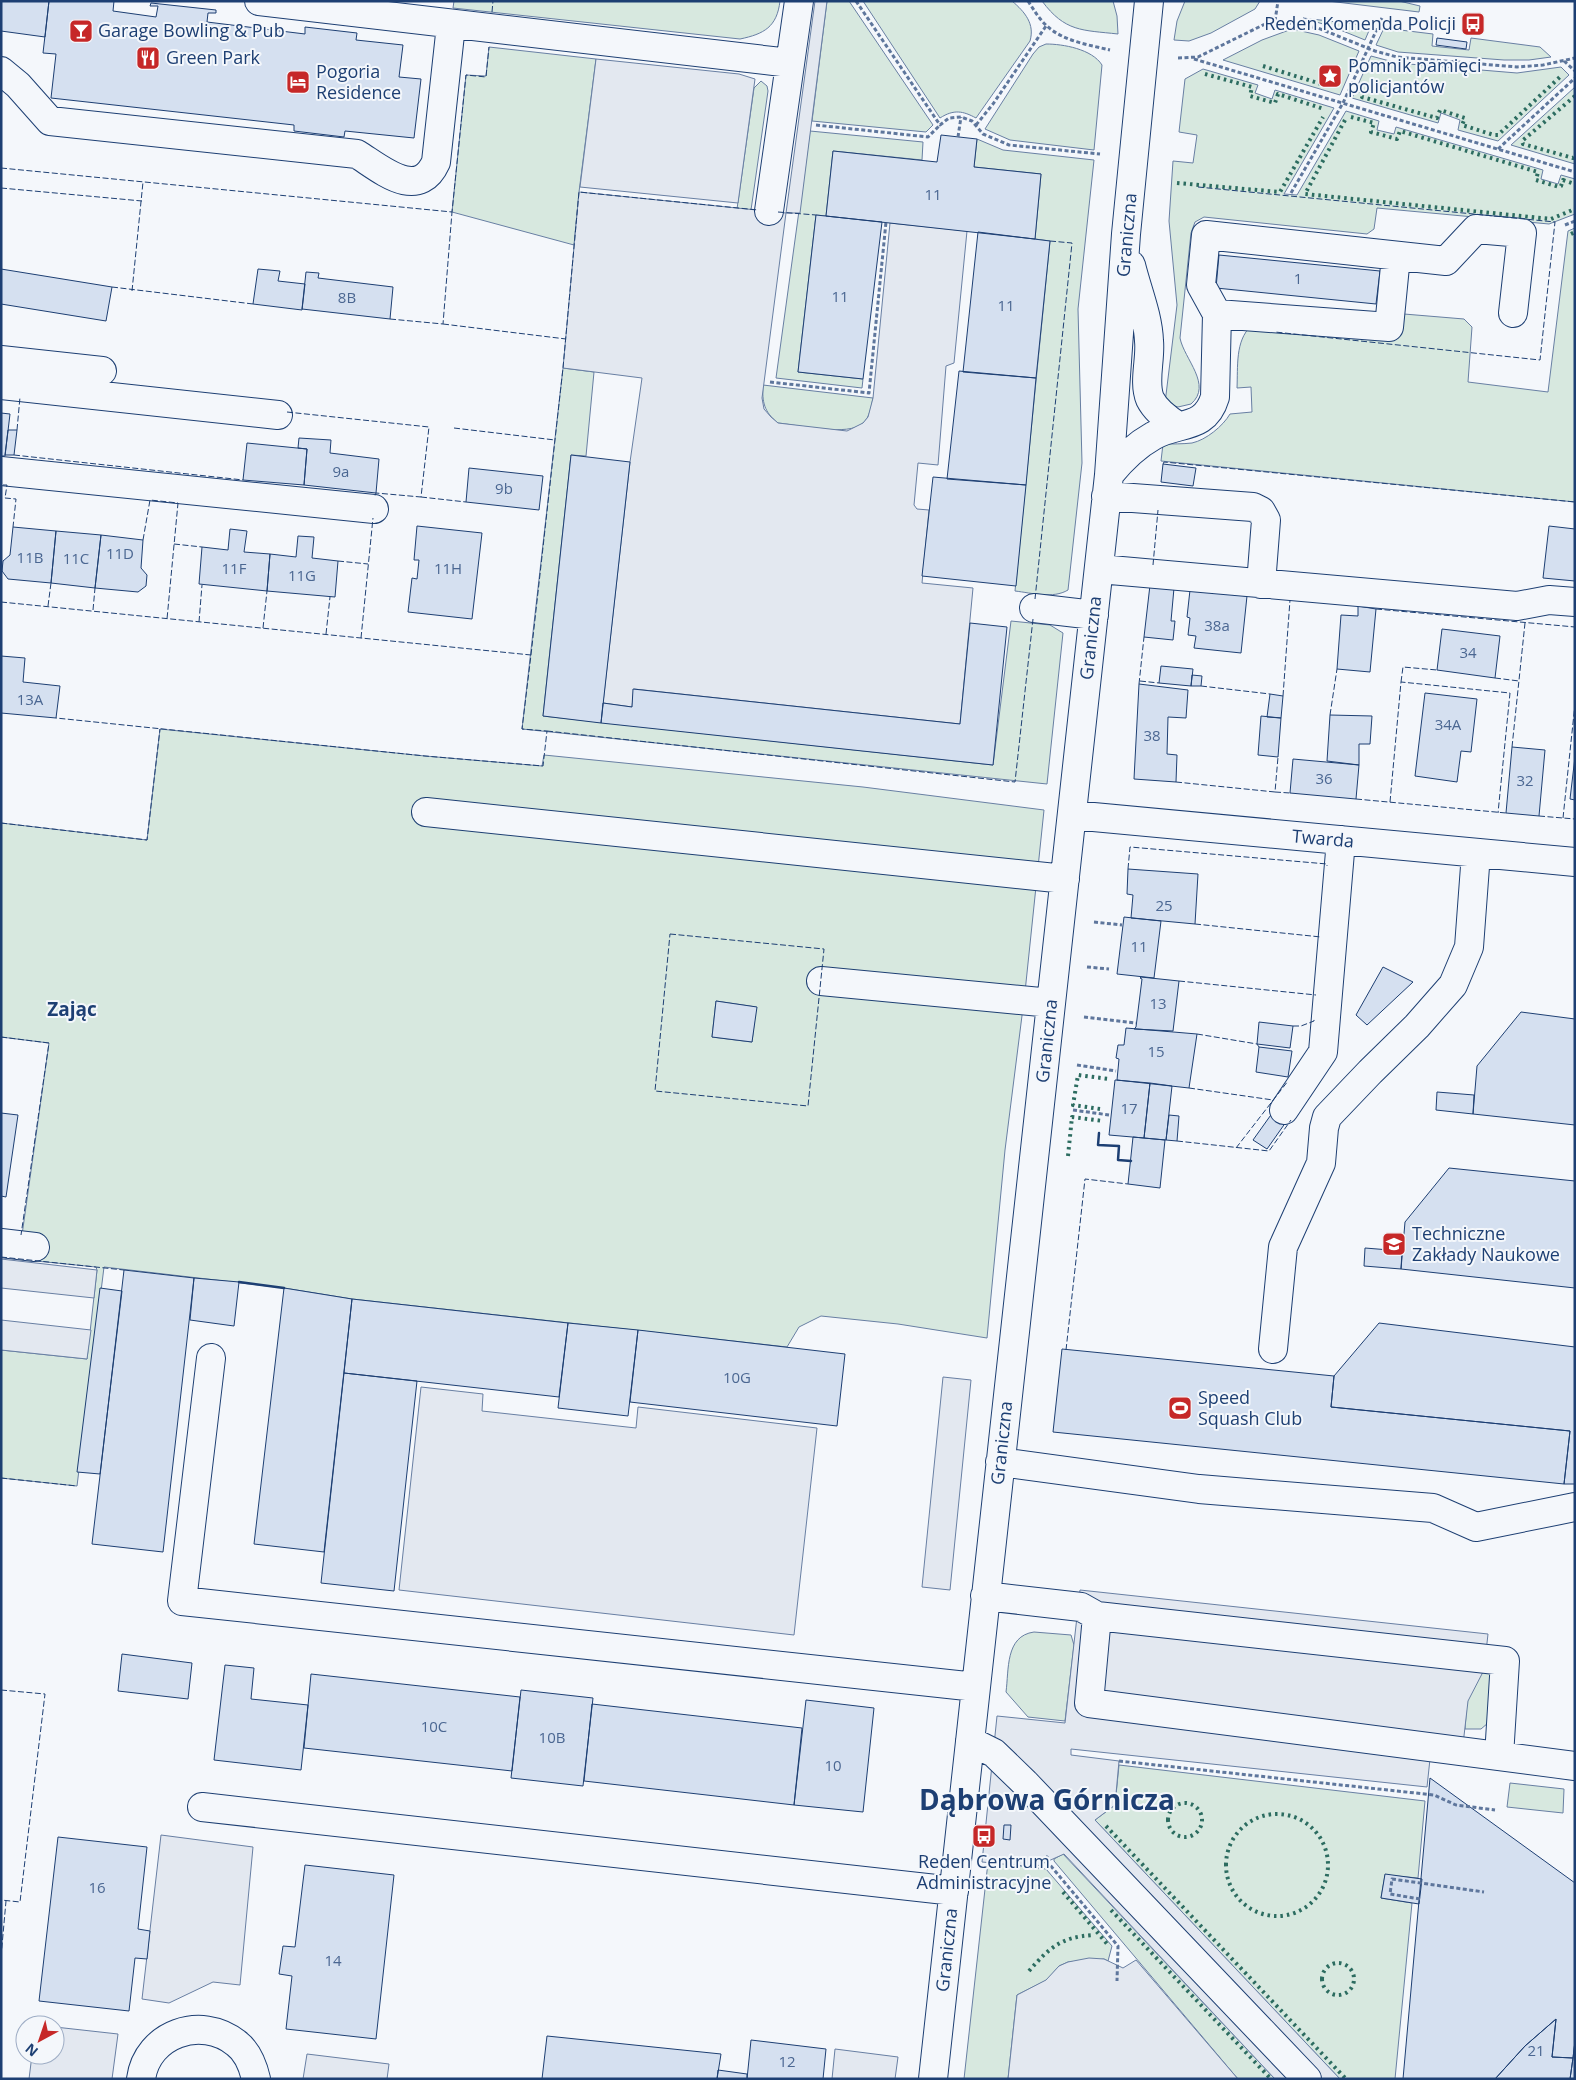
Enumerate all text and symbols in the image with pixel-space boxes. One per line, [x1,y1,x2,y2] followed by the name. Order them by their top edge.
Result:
[1264,11,1456,35] place label: Reden Komenda Policji
[1460,11,1486,37] bus stop icon: Reden Komenda Policji
[68,18,94,44] bar icon: Garage Bowling & Pub
[98,18,285,42] place label: Garage Bowling & Pub
[135,45,161,71] restaurant icon: Green Park
[166,45,261,69] place label: Green Park
[1348,53,1482,98] place label: Pomnik pamięci policjantów
[316,59,401,104] place label: Pogoria Residence
[1317,63,1343,89] place icon: Pomnik pamięci policjantów
[285,69,311,95] hotel icon: Pogoria Residence
[924,184,942,204] house number: 11
[1110,192,1142,278] street label: Graniczna
[1294,268,1302,288] house number: 1
[831,286,849,306] house number: 11
[338,287,356,307] house number: 8B
[997,295,1015,315] house number: 11
[333,461,349,481] house number: 9a
[495,478,513,498] house number: 9b
[106,543,134,563] house number: 11D
[17,547,43,567] house number: 11B
[63,548,89,568] house number: 11C
[222,558,247,578] house number: 11F
[434,558,462,578] house number: 11H
[288,565,316,585] house number: 11G
[1074,595,1106,681] street label: Graniczna
[1204,615,1230,635] house number: 38a
[1459,642,1477,662] house number: 34
[17,689,44,709] house number: 13A
[1435,714,1462,734] house number: 34A
[1143,725,1161,745] house number: 38
[1315,768,1333,788] house number: 36
[1516,770,1534,790] house number: 32
[1291,823,1355,853] street label: Twarda
[1155,895,1173,915] house number: 25
[1130,936,1148,956] house number: 11
[1149,993,1167,1013] house number: 13
[47,996,97,1022] district label: Zając
[1030,998,1062,1084] street label: Graniczna
[1147,1041,1165,1061] house number: 15
[1120,1098,1138,1118] house number: 17
[1412,1221,1560,1266] place label: Techniczne Zakłady Naukowe
[1381,1231,1407,1257] school or university icon: Techniczne Zakłady Naukowe
[723,1367,751,1387] house number: 10G
[1198,1385,1302,1430] place label: Speed Squash Club
[1167,1395,1193,1421] sports icon: Speed Squash Club
[985,1400,1017,1486] street label: Graniczna
[421,1716,447,1736] house number: 10C
[539,1727,565,1747] house number: 10B
[824,1755,842,1775] house number: 10
[919,1780,1175,1818] district label: Dąbrowa Górnicza
[971,1823,997,1849] bus stop icon: Reden Centrum Administracyjne
[917,1849,1051,1894] place label: Reden Centrum Administracyjne
[88,1877,106,1897] house number: 16
[930,1907,962,1993] street label: Graniczna
[324,1950,342,1970] house number: 14
[15,2015,65,2065] north arrow
[21,2039,42,2061] text: N
[1527,2040,1545,2060] house number: 21
[778,2051,796,2071] house number: 12

